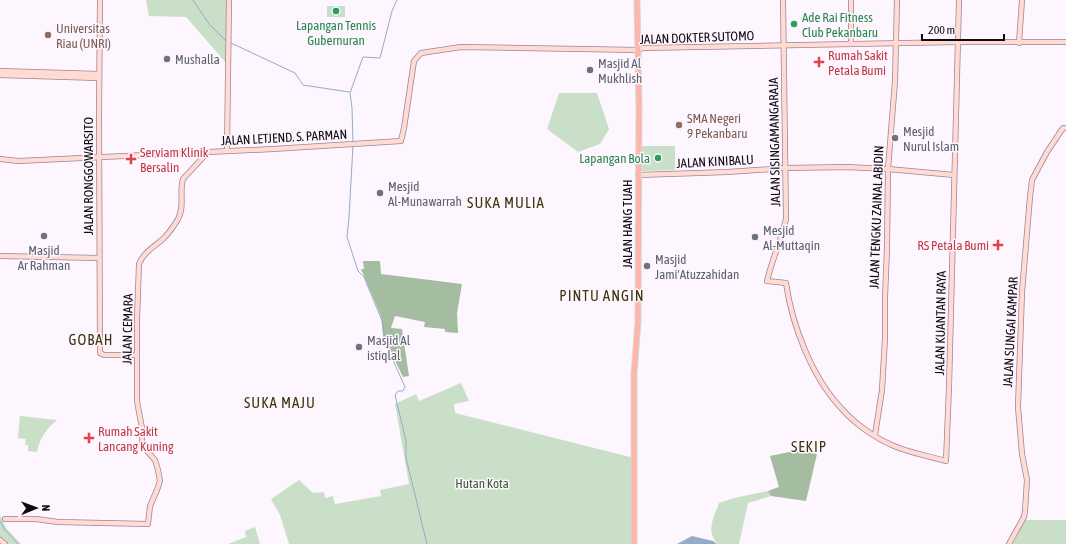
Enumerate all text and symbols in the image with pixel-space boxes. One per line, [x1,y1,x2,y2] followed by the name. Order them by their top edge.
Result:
[331,6,341,16] marker: Lapangan Tennis Gubernuran
[802,10,878,40] place label: Ade Rai Fitness Club Pekanbaru
[922,16,1004,42] scale bar
[296,18,376,48] place label: Lapangan Tennis Gubernuran
[789,19,799,29] marker: Ade Rai Fitness Club Pekanbaru
[56,21,111,51] place label: Universitas Riau (UNRI)
[928,23,955,37] text: 200 m
[639,28,755,47] street label: JALAN DOKTER SUTOMO
[43,30,53,40] marker: Universitas Riau (UNRI)
[828,48,888,78] place label: Rumah Sakit Petala Bumi
[175,52,220,67] place label: Mushalla
[162,54,172,64] marker: Mushalla
[598,56,642,86] place label: Masjid Al Mukhlish
[813,56,825,68] marker: Rumah Sakit Petala Bumi
[585,65,595,75] marker: Masjid Al Mukhlish
[766,77,783,207] street label: JALAN SISINGAMANGARAJA
[687,111,747,141] place label: SMA Negeri 9 Pekanbaru
[81,117,96,235] street label: JALAN RONGGOWARSITO
[674,120,684,130] marker: SMA Negeri 9 Pekanbaru
[903,124,959,154] place label: Mesjid Nurul Islam
[221,127,348,148] street label: JALAN LETJEND. S. PARMAN
[890,133,900,143] marker: Mesjid Nurul Islam
[140,145,209,175] place label: Serviam Klinik Bersalin
[866,145,886,289] street label: JALAN TENGKU ZAINAL ABIDIN
[579,151,650,166] place label: Lapangan Bola
[676,152,754,171] street label: JALAN KINIBALU
[125,153,137,165] marker: Serviam Klinik Bersalin
[653,153,663,163] marker: Lapangan Bola
[388,179,462,209] place label: Mesjid Al-Munawarrah
[620,180,635,268] street label: JALAN HANG TUAH
[375,188,385,198] marker: Mesjid Al-Munawarrah
[467,194,545,211] district label: SUKA MULIA
[763,223,820,253] place label: Mesjid Al-Muttaqin
[39,231,49,241] marker: Masjid Ar Rahman
[750,232,760,242] marker: Mesjid Al-Muttaqin
[917,238,989,253] place label: RS Petala Bumi
[992,239,1004,251] marker: RS Petala Bumi
[18,243,70,273] place label: Masjid Ar Rahman
[655,252,739,282] place label: Masjid Jami'Atuzzahidan
[642,261,652,271] marker: Masjid Jami'Atuzzahidan
[932,270,949,375] street label: JALAN KUANTAN RAYA
[1000,276,1021,388] street label: JALAN SUNGAI KAMPAR
[559,287,645,304] district label: PINTU ANGIN
[119,293,136,365] street label: JALAN CEMARA
[69,331,113,348] district label: GOBAH
[367,333,411,363] place label: Masjid Al istiqlal
[354,342,364,352] marker: Masjid Al istiqlal
[244,394,316,411] district label: SUKA MAJU
[98,424,174,454] place label: Rumah Sakit Lancang Kuning
[83,432,95,444] marker: Rumah Sakit Lancang Kuning
[791,438,827,455] district label: SEKIP
[455,476,509,491] park label: Hutan Kota
[16,488,56,528] north arrow
[40,504,52,511] text: N

